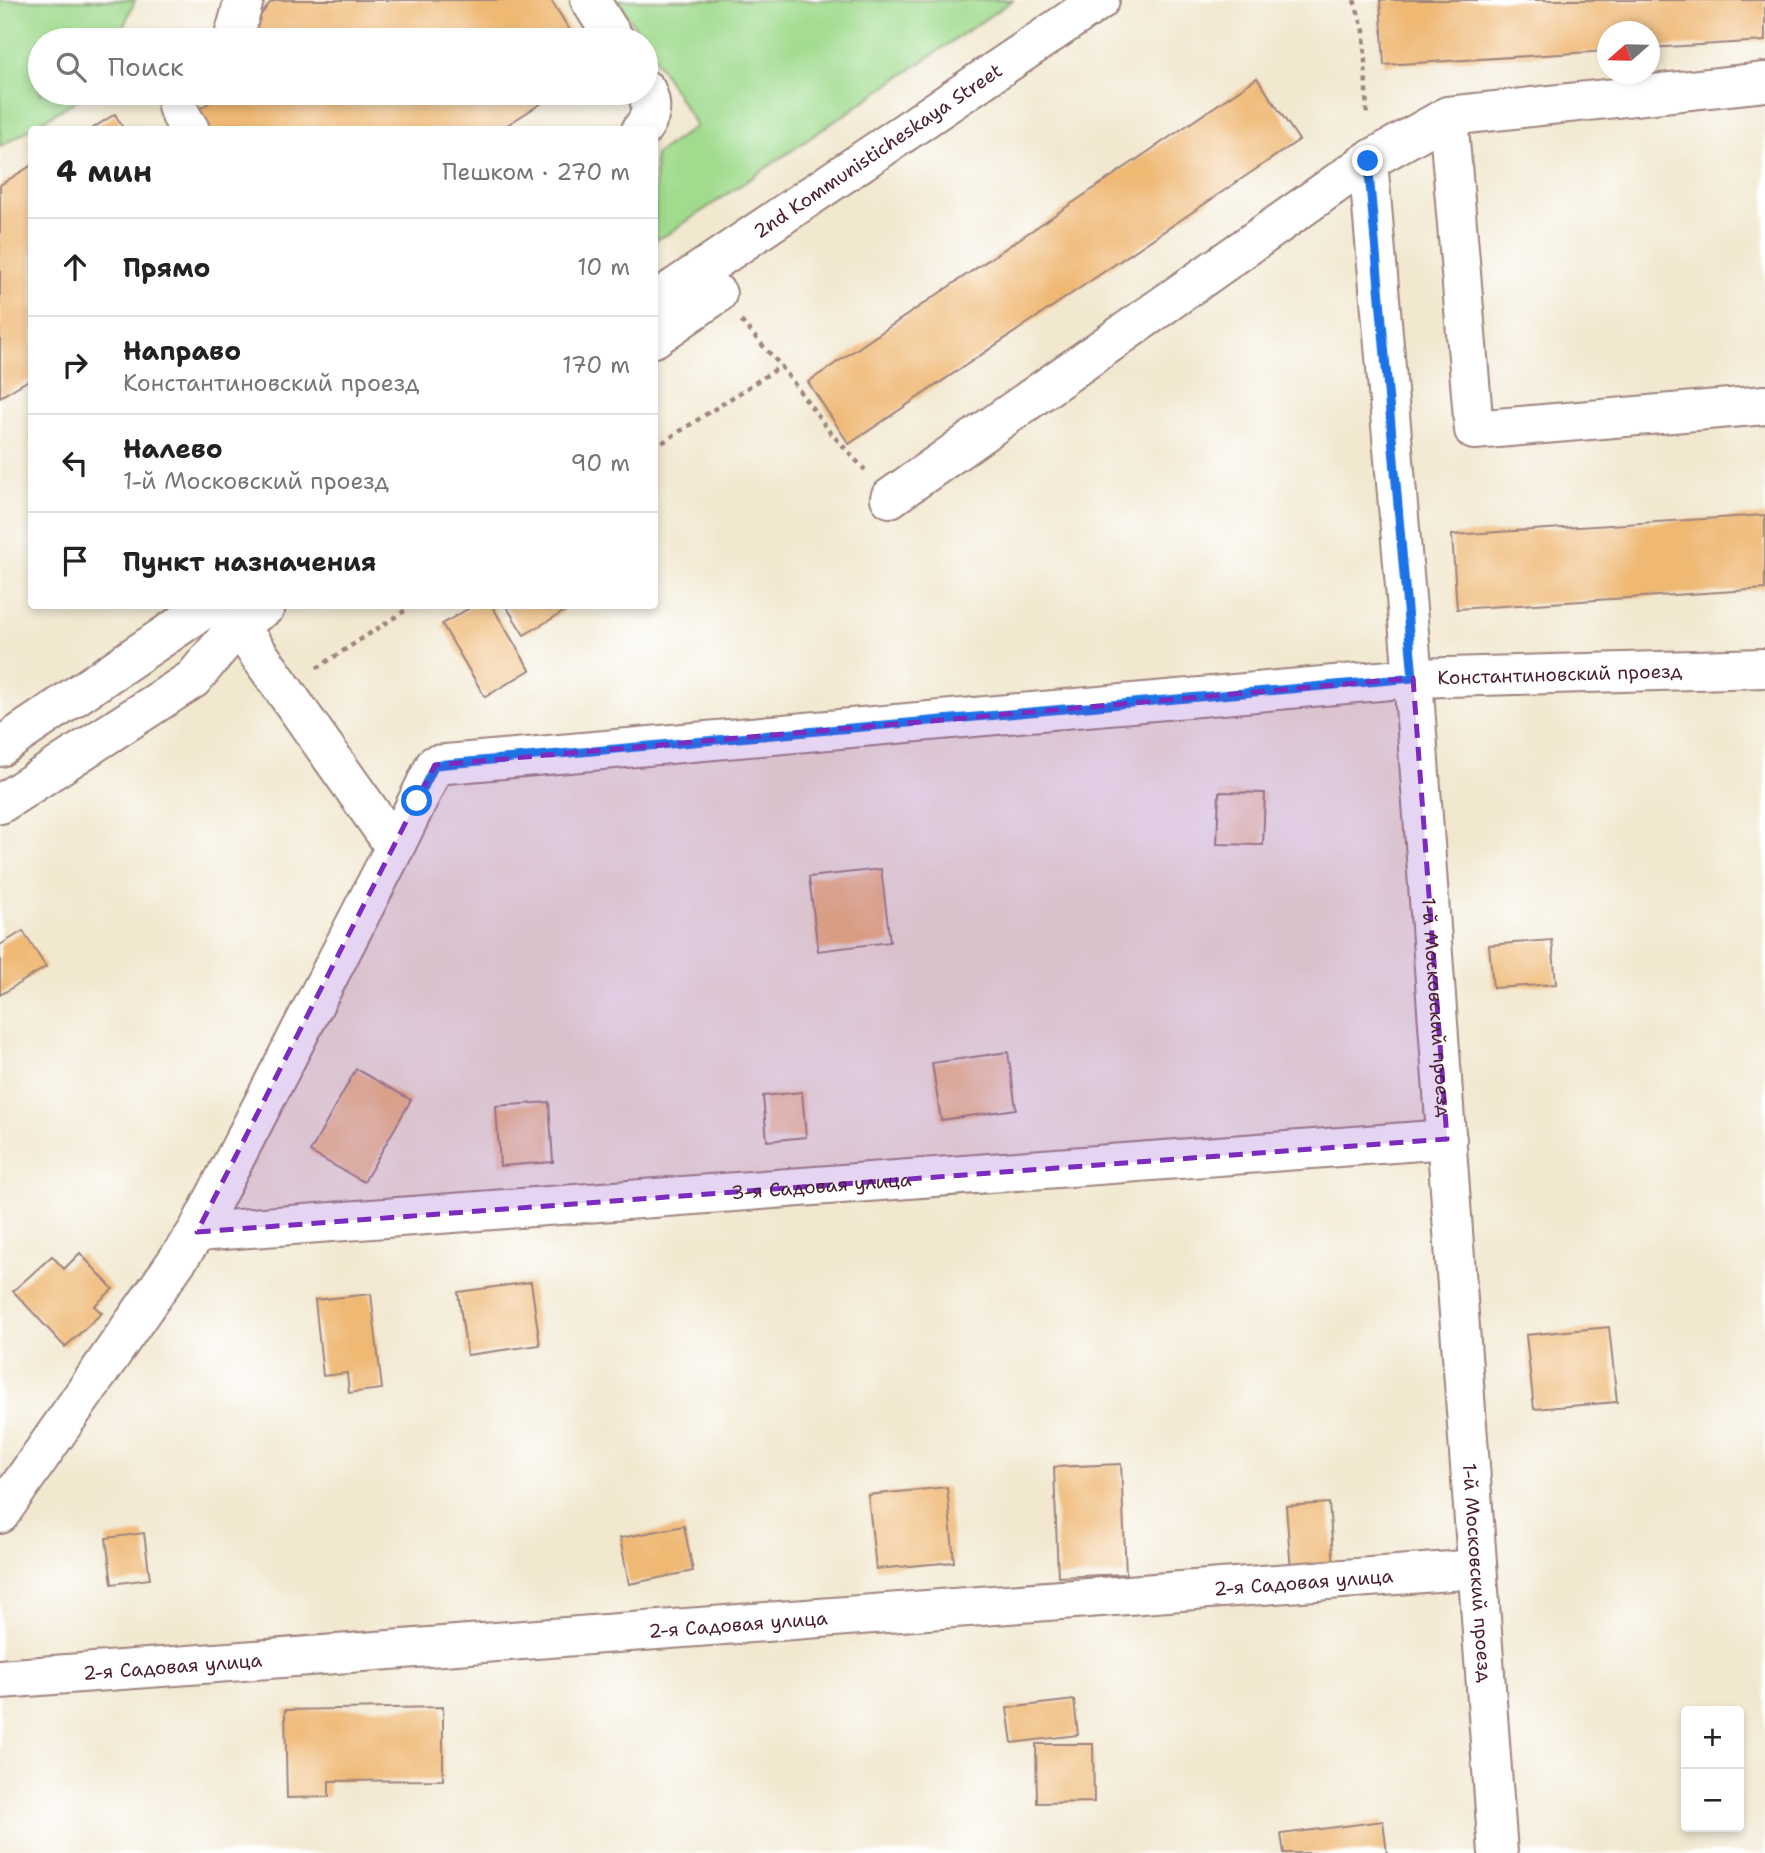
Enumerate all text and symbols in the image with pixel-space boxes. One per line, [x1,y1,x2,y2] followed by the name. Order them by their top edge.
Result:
[1597,21,1660,84] north arrow
[28,28,658,105] search box
[52,48,90,86] icon: search
[108,49,184,84] text: Поиск
[748,58,1007,244] street label: 2nd Kommunisticheskaya Street
[1352,145,1383,176] route end
[56,151,152,192] text: 4 мин
[442,157,630,187] text: Пешком · 270 m
[56,248,94,286] icon: ahead
[123,250,211,285] text: Прямо
[577,252,630,282] text: 10 m
[123,333,241,368] text: Направо
[56,346,94,384] icon: right
[562,350,630,380] text: 170 m
[123,368,419,398] text: Константиновский проезд
[123,431,223,466] text: Налево
[56,444,94,482] icon: left
[570,448,630,478] text: 90 m
[123,466,389,496] text: 1-й Московский проезд
[56,542,94,580] icon: arrive
[123,544,376,579] text: Пункт назначения
[1437,658,1683,690] street label: Константиновский проезд
[401,785,432,816] route start
[1416,897,1457,1118] street label: 1-й Московский проезд
[730,1166,912,1205] street label: 3-я Садовая улица
[1457,1462,1498,1683] street label: 1-й Московский проезд
[1213,1563,1394,1601] street label: 2-я Садовая улица
[647,1605,829,1643] street label: 2-я Садовая улица
[82,1647,263,1685] street label: 2-я Садовая улица
[1681,1706,1744,1832] map controls
[1681,1706,1744,1769] button: +
[1681,1769,1744,1832] button: −

